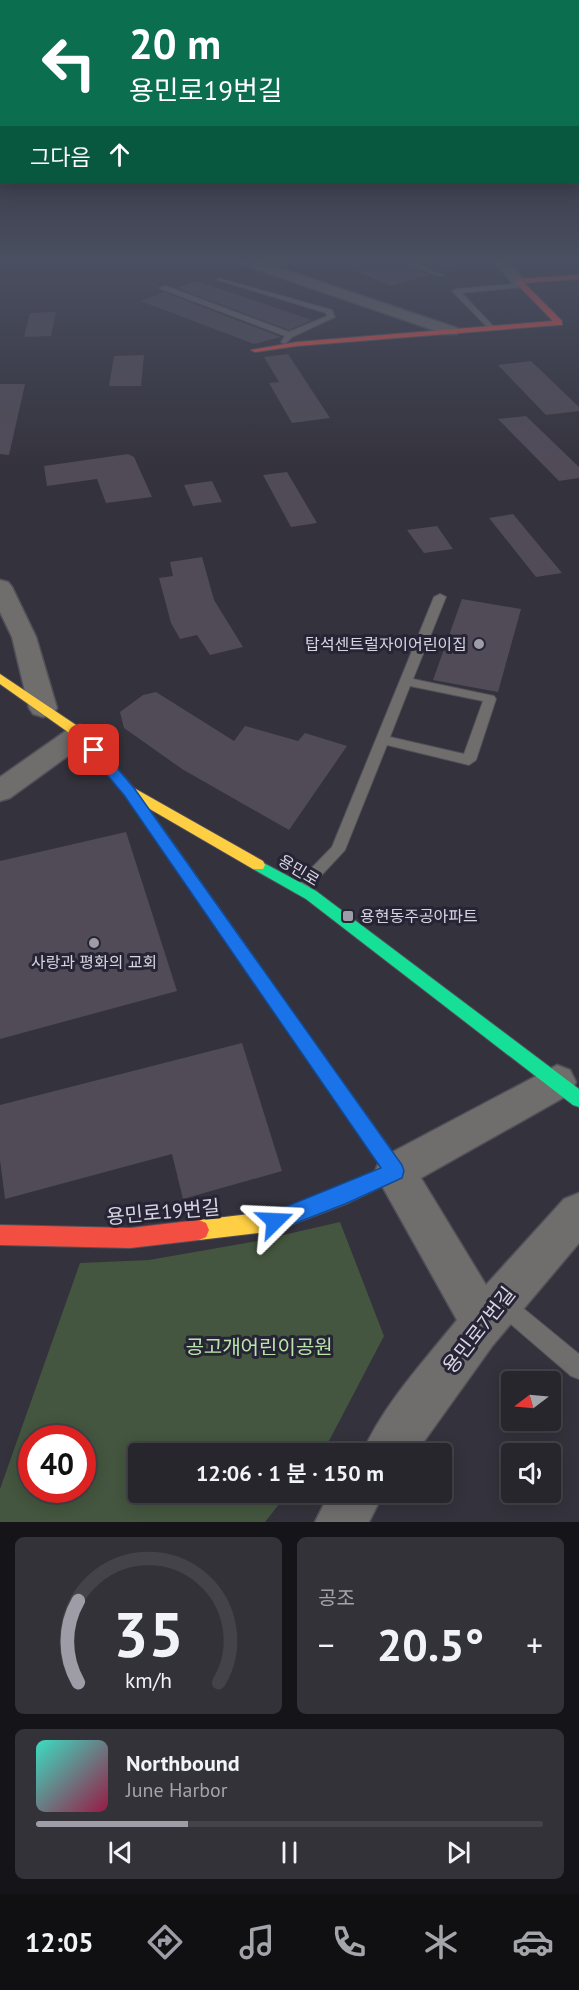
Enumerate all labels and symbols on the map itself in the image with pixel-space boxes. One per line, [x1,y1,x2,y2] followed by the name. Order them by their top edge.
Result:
[305,634,467,654] place label: 탑석센트럴자이어린이집
[472,637,486,651] marker: 탑석센트럴자이어린이집
[68,724,119,775] pin
[275,850,323,890] street label: 용민로
[360,906,478,926] place label: 용현동주공아파트
[341,909,355,923] marker: 용현동주공아파트
[87,936,101,950] marker: 사랑과 평화의 교회
[31,952,157,972] place label: 사랑과 평화의 교회
[243,1189,307,1253] position arrow
[105,1194,221,1230] street label: 용민로19번길
[437,1281,521,1379] street label: 용민로7번길
[185,1334,333,1360] park label: 공고개어린이공원
[501,1371,561,1431] north arrow
[18,1425,96,1503] speed limit sign: 40

